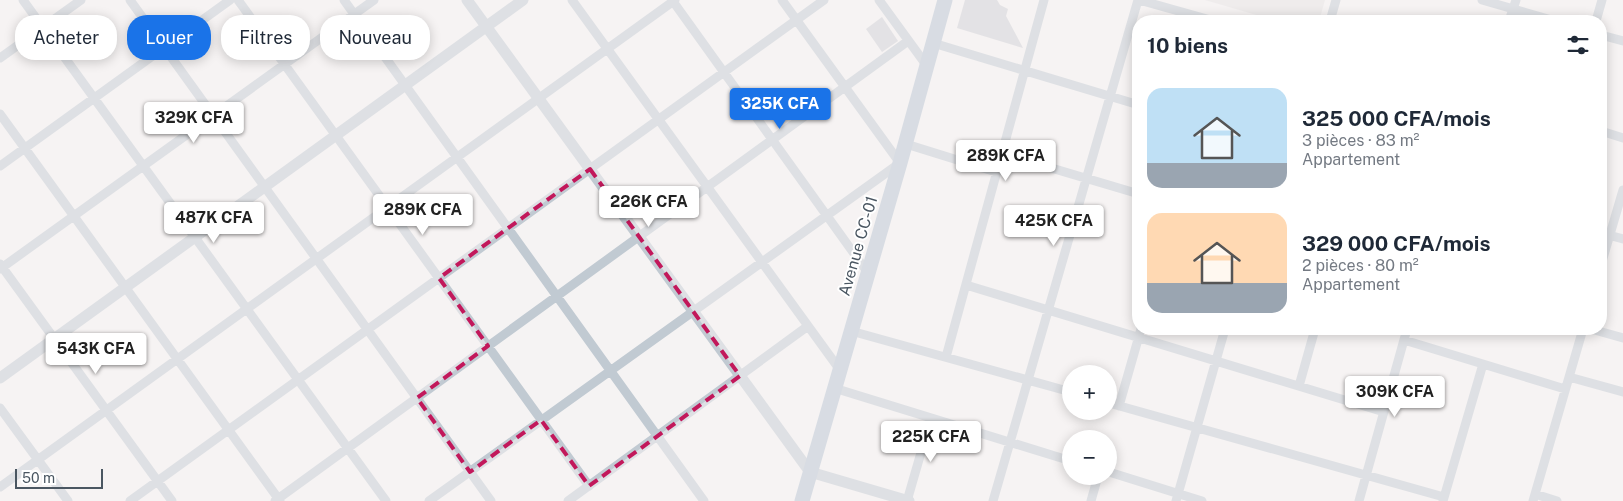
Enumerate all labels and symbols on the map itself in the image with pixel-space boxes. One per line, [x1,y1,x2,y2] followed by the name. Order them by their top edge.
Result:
[728,88,832,130] pin: 325K CFA
[142,102,246,144] pin: 329K CFA
[954,140,1058,182] pin: 289K CFA
[597,186,701,228] pin: 226K CFA
[371,194,475,236] pin: 289K CFA
[835,194,881,298] street label: Avenue CC-01
[162,202,266,244] pin: 487K CFA
[1002,204,1106,247] pin: 425K CFA
[44,332,148,375] pin: 543K CFA
[1343,376,1447,418] pin: 309K CFA
[879,420,983,463] pin: 225K CFA
[15,466,102,489] scale bar

